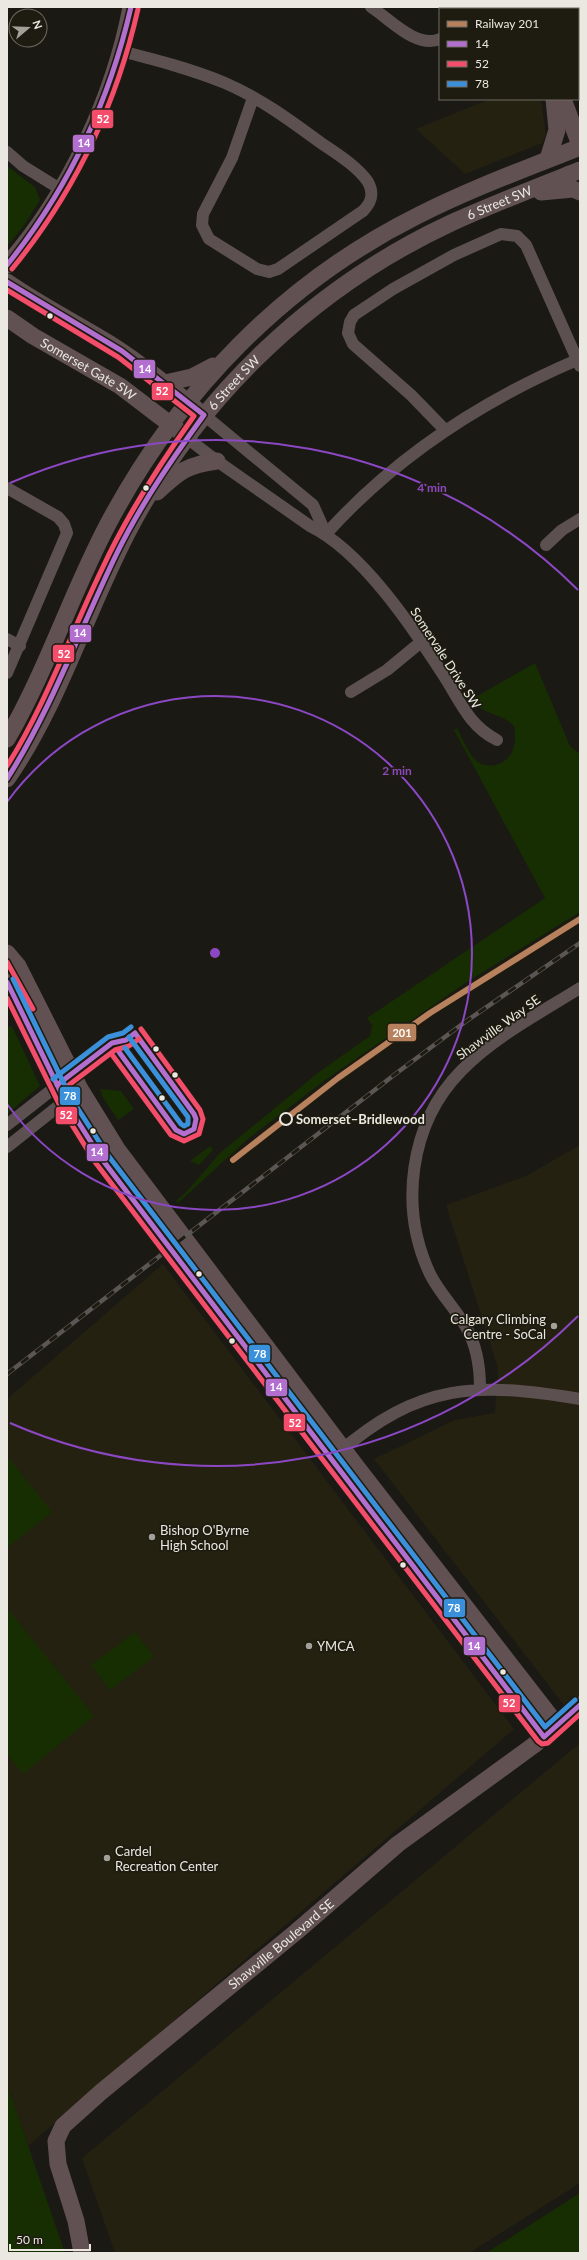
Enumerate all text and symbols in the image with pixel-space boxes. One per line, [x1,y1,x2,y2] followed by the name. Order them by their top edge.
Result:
[8,8,48,48] north arrow
[439,8,579,100] legend
[475,16,539,31] text: Railway 201
[30,18,45,31] text: N
[475,36,489,51] text: 14
[475,56,489,71] text: 52
[475,76,489,91] text: 78
[91,109,114,129] line badge: 52
[97,112,109,125] text: 52
[72,134,95,153] line badge: 14
[78,136,91,149] text: 14
[464,182,535,223] street label: 6 Street SW
[45,311,55,321] unlabelled marker
[38,334,140,404] street label: Somerset Gate SW
[204,351,263,413] street label: 6 Street SW
[133,359,156,379] line badge: 14
[139,362,152,375] text: 14
[151,382,174,401] line badge: 52
[156,384,168,397] text: 52
[417,480,447,495] text: 4 min
[141,483,151,493] unlabelled marker
[407,604,485,712] street label: Somervale Drive SW
[69,624,92,643] line badge: 14
[74,626,87,639] text: 14
[52,644,75,663] line badge: 52
[58,647,70,660] text: 52
[382,763,412,778] text: 2 min
[208,946,222,960] centre of rings
[453,991,543,1063] street label: Shawville Way SE
[387,1023,417,1042] line badge: 201
[392,1026,412,1039] text: 201
[151,1044,161,1054] unlabelled marker
[170,1070,180,1080] unlabelled marker
[59,1086,81,1106] line badge: 78
[64,1089,76,1102] text: 78
[157,1093,167,1103] unlabelled marker
[55,1106,78,1125] line badge: 52
[60,1108,72,1121] text: 52
[296,1111,425,1127] place label: Somerset–Bridlewood
[279,1112,293,1126] marker: Somerset–Bridlewood
[88,1126,98,1136] unlabelled marker
[86,1143,109,1162] line badge: 14
[91,1145,104,1158] text: 14
[194,1269,204,1279] unlabelled marker
[450,1311,546,1342] place label: Calgary Climbing Centre - SoCal
[549,1321,559,1331] marker: Calgary Climbing Centre - SoCal
[227,1336,237,1346] unlabelled marker
[248,1344,271,1363] line badge: 78
[254,1347,266,1360] text: 78
[265,1378,288,1397] line badge: 14
[270,1380,283,1393] text: 14
[283,1413,306,1432] line badge: 52
[289,1416,301,1429] text: 52
[160,1522,249,1553] place label: Bishop O'Byrne High School
[147,1532,157,1542] marker: Bishop O'Byrne High School
[398,1560,408,1570] unlabelled marker
[443,1598,466,1618] line badge: 78
[448,1601,460,1614] text: 78
[463,1636,486,1656] line badge: 14
[317,1638,355,1654] place label: YMCA
[468,1639,481,1652] text: 14
[304,1641,314,1651] marker: YMCA
[498,1667,508,1677] unlabelled marker
[498,1694,521,1713] line badge: 52
[503,1696,515,1709] text: 52
[115,1843,219,1874] place label: Cardel Recreation Center
[102,1853,112,1863] marker: Cardel Recreation Center
[225,1895,337,1992] street label: Shawville Boulevard SE
[10,2226,90,2252] scale bar
[16,2232,43,2247] text: 50 m

